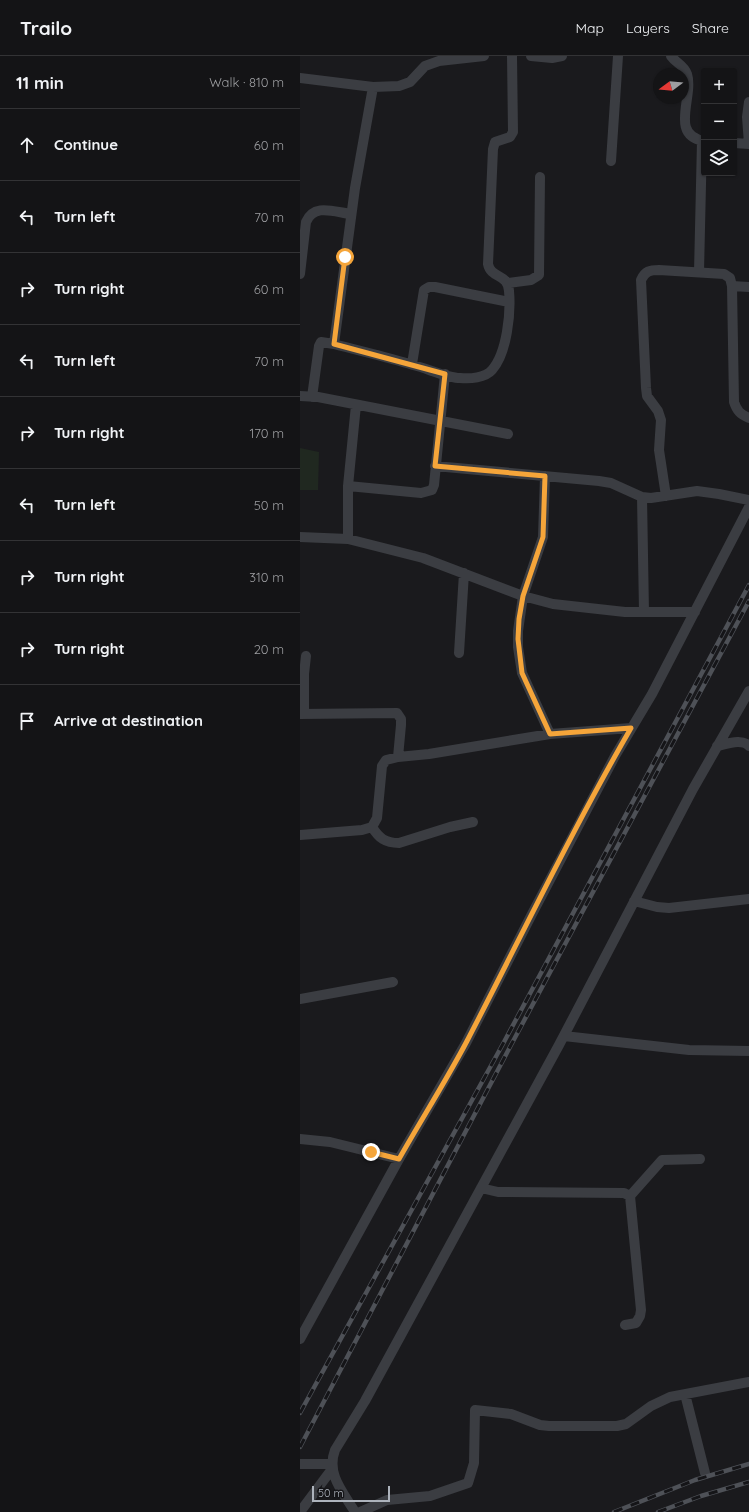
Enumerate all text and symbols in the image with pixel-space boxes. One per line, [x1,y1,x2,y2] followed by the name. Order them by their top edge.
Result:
[20,16,72,40] text: Trailo
[575,19,604,37] text: Map
[626,19,670,37] text: Layers
[692,19,729,37] text: Share
[653,68,689,104] north arrow
[701,68,737,176] map controls
[701,68,737,104] button: +
[16,72,64,93] text: 11 min
[209,74,284,90] text: Walk · 810 m
[701,104,737,140] button: −
[16,134,38,156] icon: ahead
[54,135,118,154] text: Continue
[254,137,284,153] text: 60 m
[701,140,737,176] button: layers
[16,206,38,228] icon: left
[54,207,116,226] text: Turn left
[254,209,284,225] text: 70 m
[336,248,354,266] route start
[16,278,38,300] icon: right
[54,279,125,298] text: Turn right
[254,281,284,297] text: 60 m
[16,350,38,372] icon: left
[54,351,116,370] text: Turn left
[254,353,284,369] text: 70 m
[16,422,38,444] icon: right
[54,423,125,442] text: Turn right
[249,425,284,441] text: 170 m
[16,494,38,516] icon: left
[54,495,116,514] text: Turn left
[254,497,284,513] text: 50 m
[16,566,38,588] icon: right
[54,567,125,586] text: Turn right
[249,569,284,585] text: 310 m
[16,638,38,660] icon: right
[54,639,125,658] text: Turn right
[254,641,284,657] text: 20 m
[16,710,38,732] icon: arrive
[54,711,203,730] text: Arrive at destination
[362,1143,380,1161] route end
[312,1484,390,1503] scale bar
[318,1486,344,1500] text: 50 m

